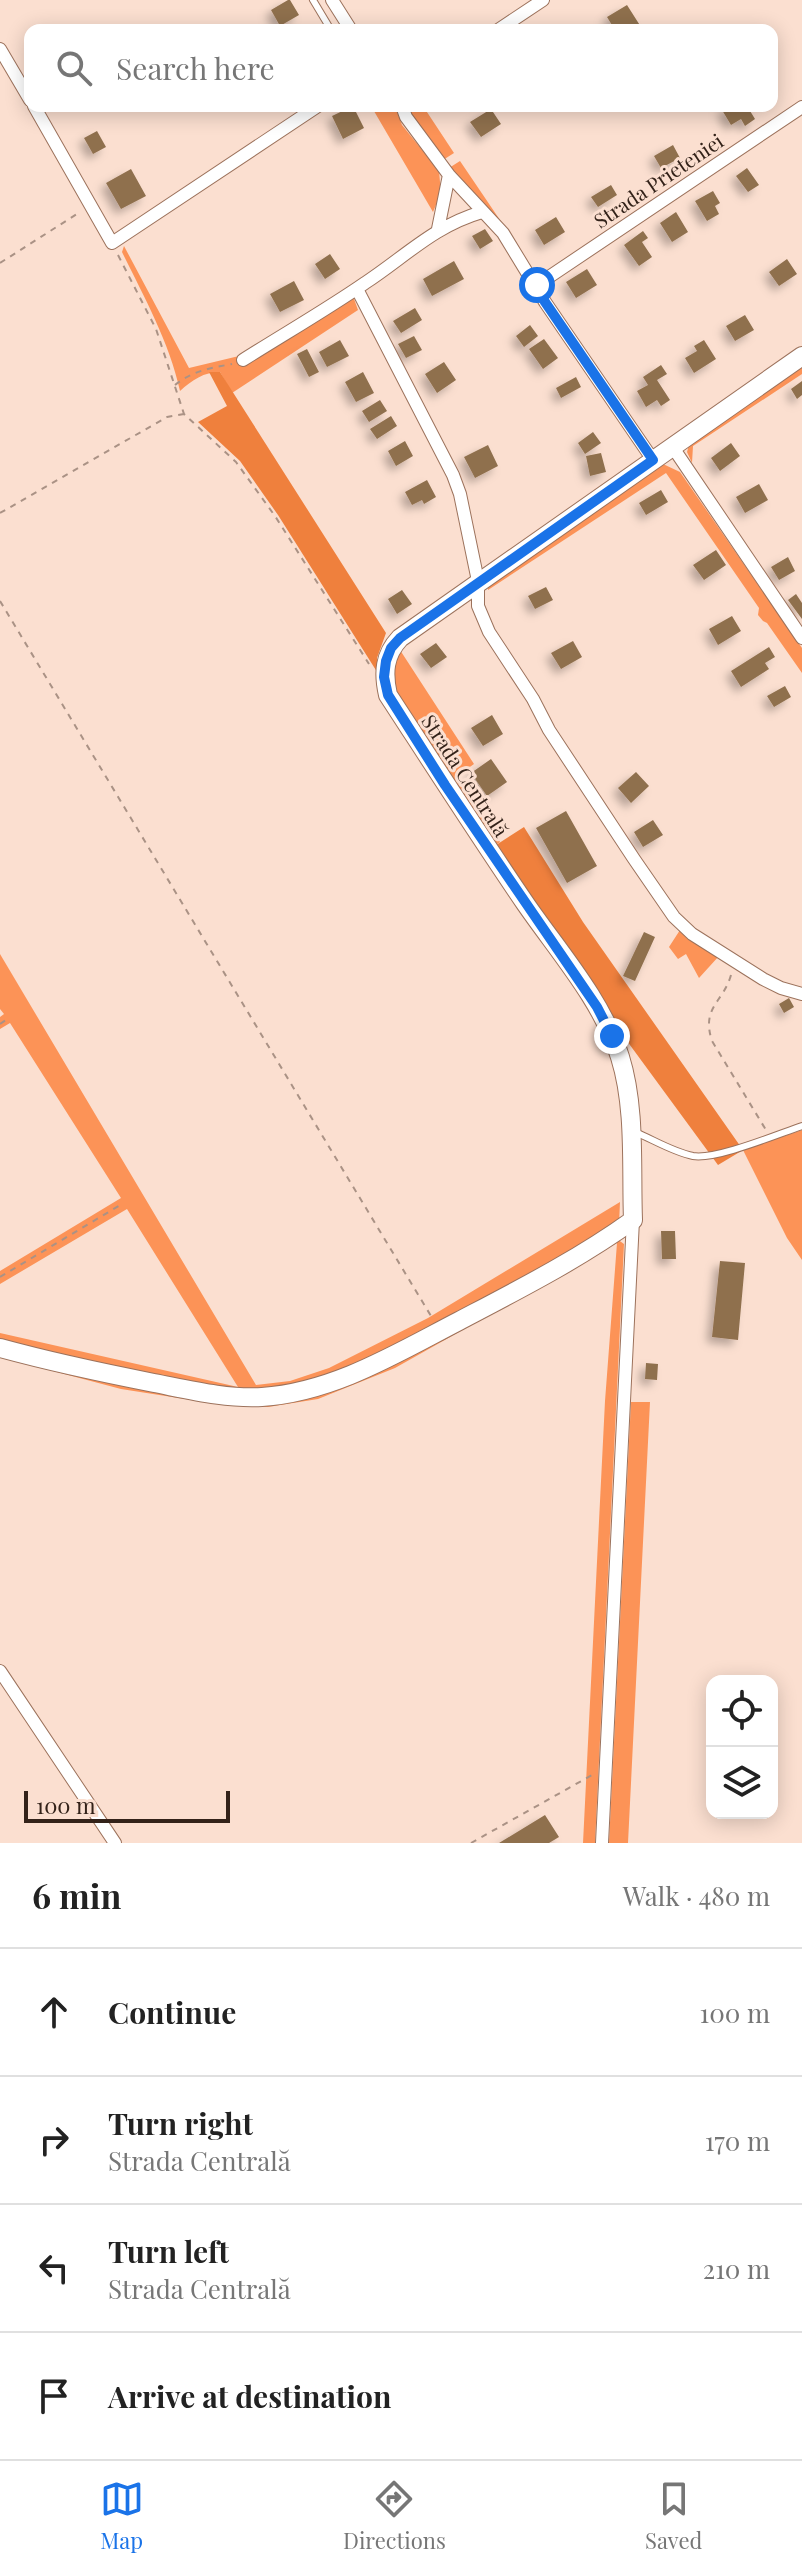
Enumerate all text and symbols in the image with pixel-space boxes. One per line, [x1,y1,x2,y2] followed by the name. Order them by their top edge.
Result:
[24,24,778,112] search box
[52,46,96,90] icon: search
[116,48,275,88] text: Search here
[588,127,728,233] street label: Strada Prieteniei
[519,267,555,303] route start
[416,709,516,841] street label: Strada Centrală
[594,1018,630,1054] route end
[706,1675,778,1819] map controls
[706,1675,778,1747] button: locate
[706,1747,778,1819] button: layers
[24,1787,230,1823] scale bar
[36,1790,96,1820] text: 100 m
[32,1872,121,1918] text: 6 min
[623,1878,770,1913] text: Walk · 480 m
[32,1990,76,2034] icon: ahead
[108,1992,236,2032] text: Continue
[700,1995,770,2030] text: 100 m
[108,2103,253,2143] text: Turn right
[32,2118,76,2162] icon: right
[705,2123,770,2158] text: 170 m
[108,2143,291,2178] text: Strada Centrală
[108,2231,229,2271] text: Turn left
[32,2246,76,2290] icon: left
[703,2251,770,2286] text: 210 m
[108,2271,291,2306] text: Strada Centrală
[32,2374,76,2418] icon: arrive
[108,2376,391,2416] text: Arrive at destination
[100,2477,144,2555] tab: Map
[343,2477,446,2555] tab: Directions
[645,2477,702,2555] tab: Saved

